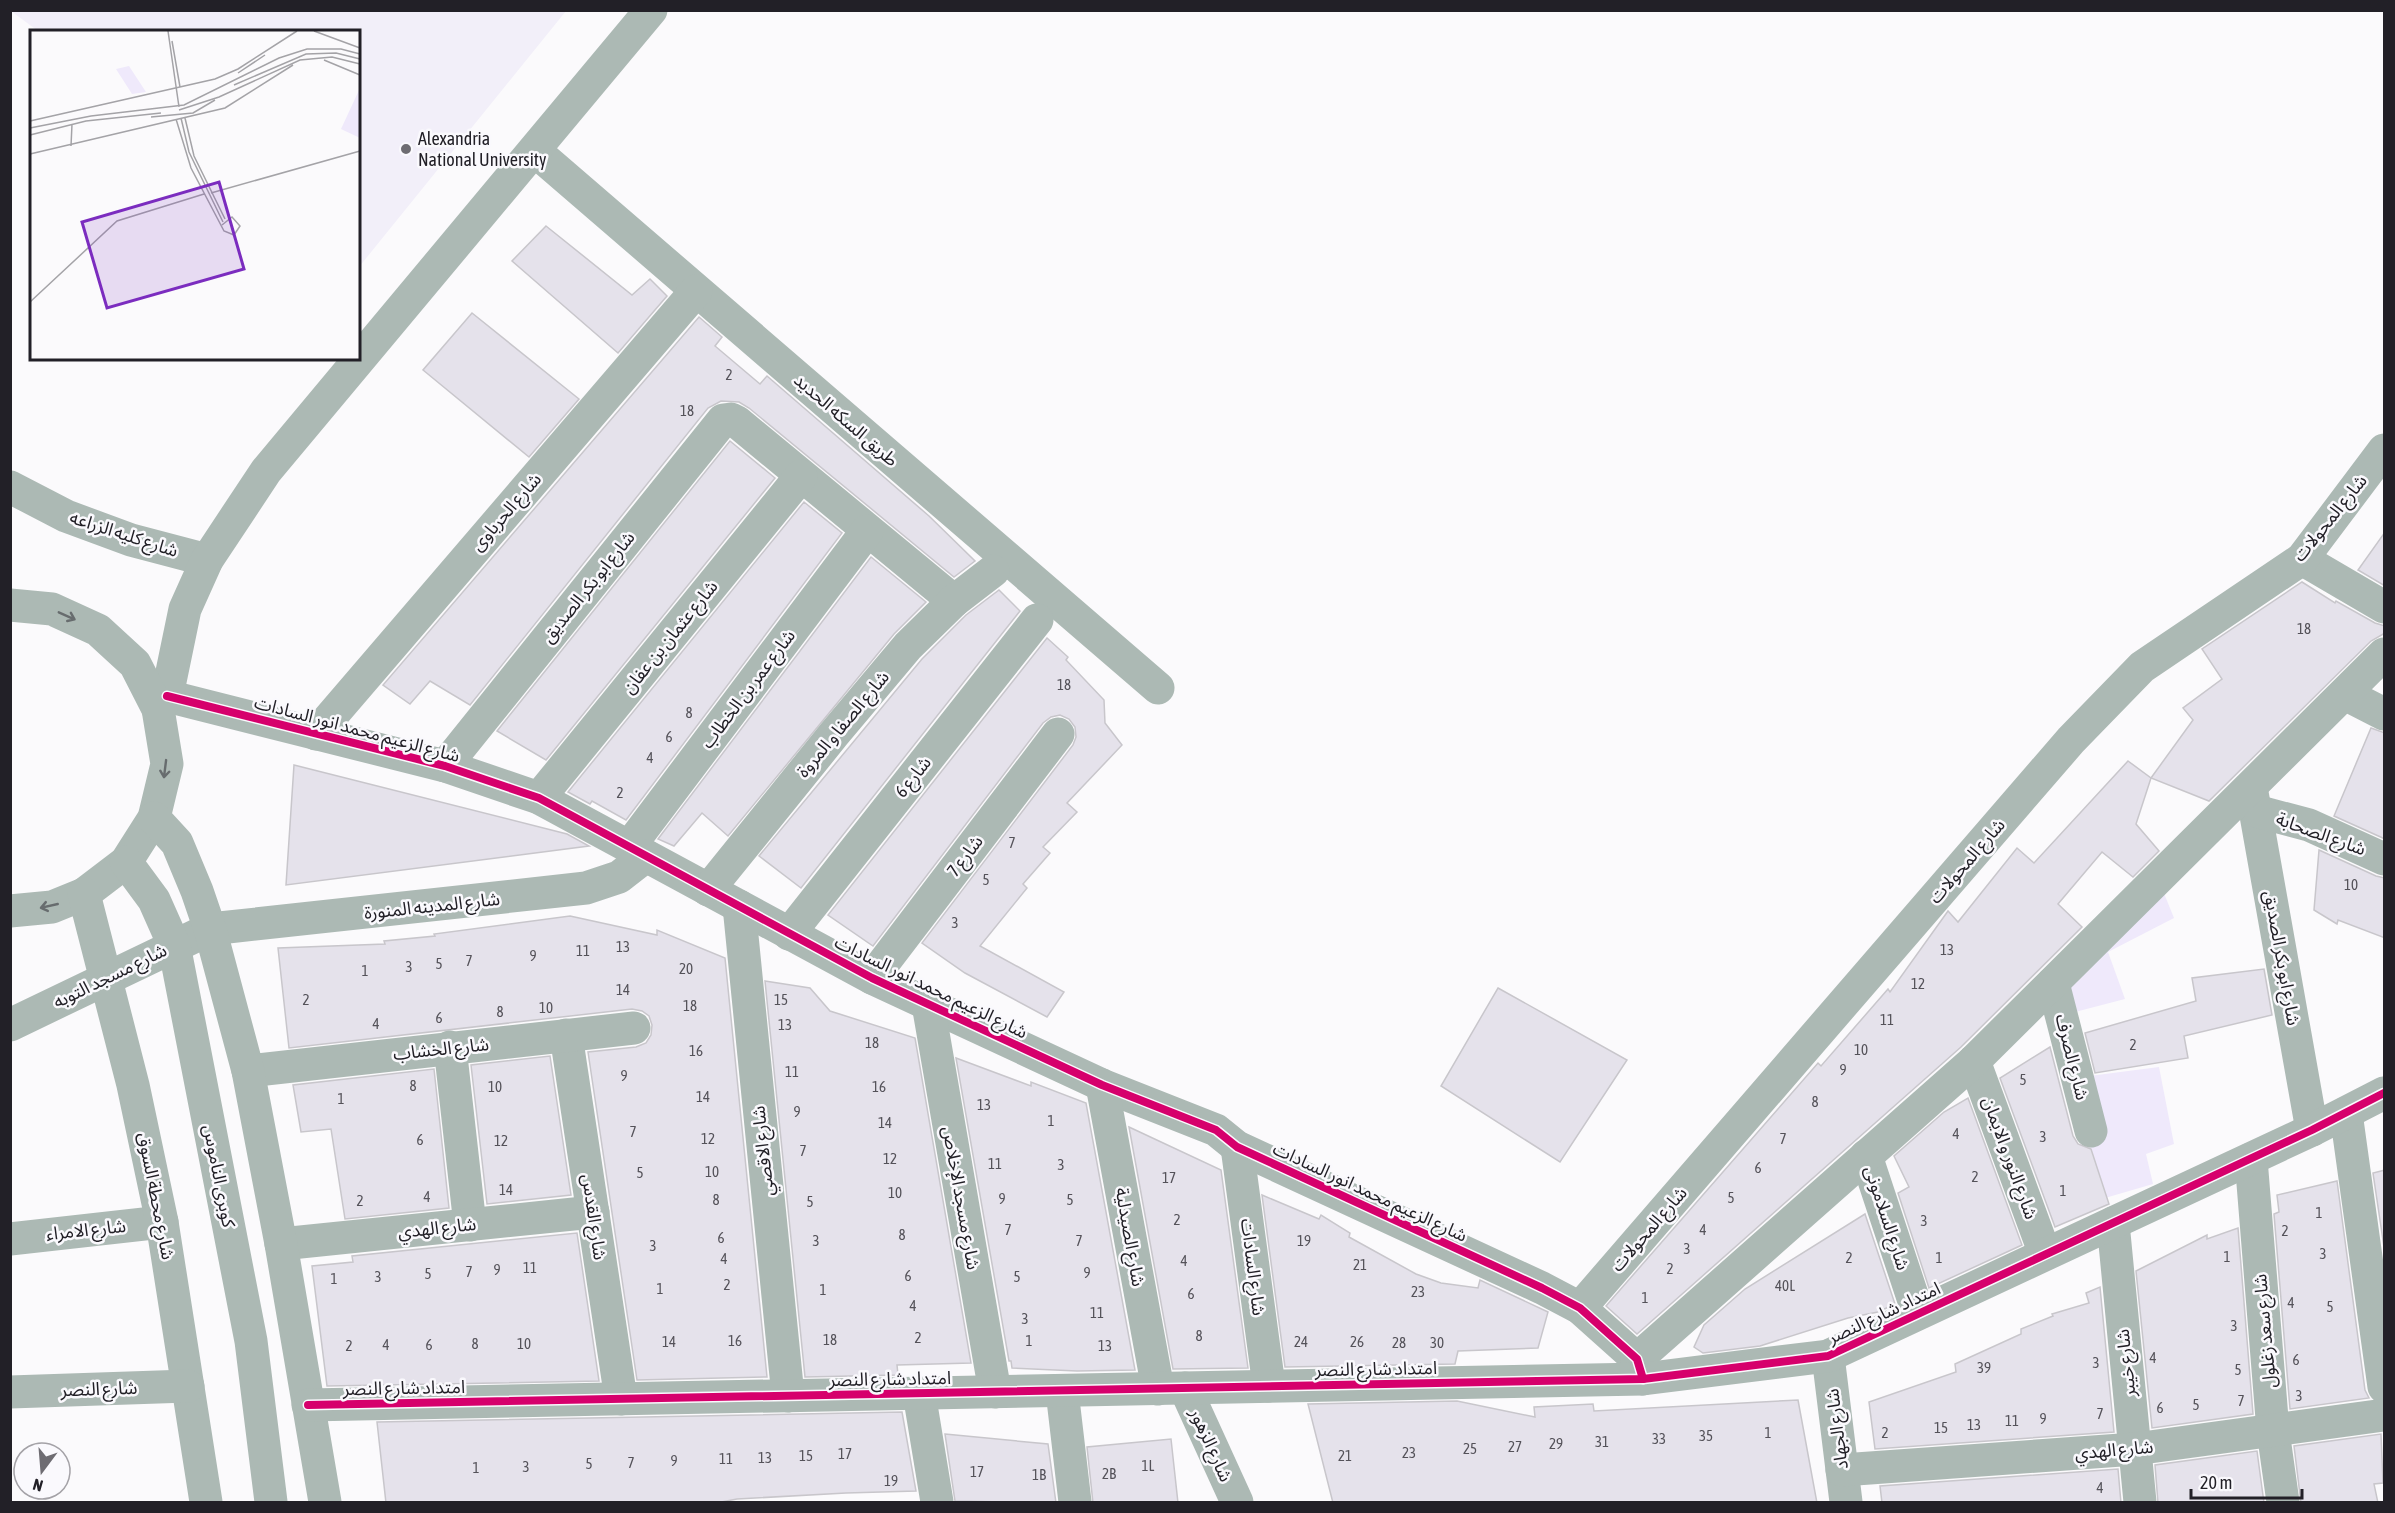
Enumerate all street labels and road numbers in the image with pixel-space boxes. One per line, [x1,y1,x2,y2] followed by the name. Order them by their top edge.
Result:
[789,369,903,471] street label: طريق السكه الحديد
[466,468,548,558] street label: شارع الحرباوى
[2288,470,2374,568] street label: شارع المحولات
[66,506,181,565] street label: شارع كليه الزراعه
[536,527,642,649] street label: شارع ابو بكر الصديق
[617,576,725,700] street label: شارع عثمان بن عفان
[696,625,802,755] street label: شارع عمر بن الخطاب
[792,666,896,784] street label: شارع الصفا و المروة
[251,691,462,770] street label: شارع الزعيم محمد انور السادات
[890,752,938,804] street label: شارع 6
[2272,808,2369,863] street label: شارع الصحابة
[1924,814,2012,910] street label: شارع المحولات
[942,831,990,883] street label: شارع 7
[363,888,501,927] street label: شارع المدينه المنورة
[2256,889,2305,1028] street label: شارع ابو بكر الصديق
[830,931,1031,1046] street label: شارع الزعيم محمد انور السادات
[50,939,172,1016] street label: شارع مسجد التوبه
[2048,1012,2093,1103] street label: شارع الصرف
[392,1033,490,1068] street label: شارع الخشاب
[1975,1094,2042,1223] street label: شارع النور و الايمان
[747,1104,782,1197] street label: شارع الاقصي
[198,1123,240,1230] street label: كوبرى الناموس
[935,1124,984,1272] street label: شارع مسجد الإخلاص
[130,1131,179,1262] street label: شارع محطة السوق
[1268,1137,1471,1249] street label: شارع الزعيم محمد انور السادات
[1857,1163,1914,1274] street label: شارع السلامونى
[574,1173,611,1262] street label: شارع القدس
[1606,1182,1694,1278] street label: شارع المحولات
[1108,1186,1150,1289] street label: شارع الصيدلية
[397,1213,478,1246] street label: شارع الهدي
[45,1215,127,1248] street label: شارع الامراء
[1233,1217,1270,1317] street label: شارع السادات
[2249,1273,2284,1389] street label: شارع سعد زغلول
[1823,1277,1945,1352] street label: امتداد شارع النصر
[2111,1328,2144,1399] street label: شارع خيبر
[1314,1357,1437,1384] street label: امتداد شارع النصر
[828,1367,951,1394] street label: امتداد شارع النصر
[342,1376,465,1403] street label: امتداد شارع النصر
[59,1377,138,1404] street label: شارع النصر
[1821,1387,1856,1471] street label: شارع الجهاد
[1182,1404,1237,1486] street label: شارع الزهور
[2074,1436,2155,1467] street label: شارع الهدي

